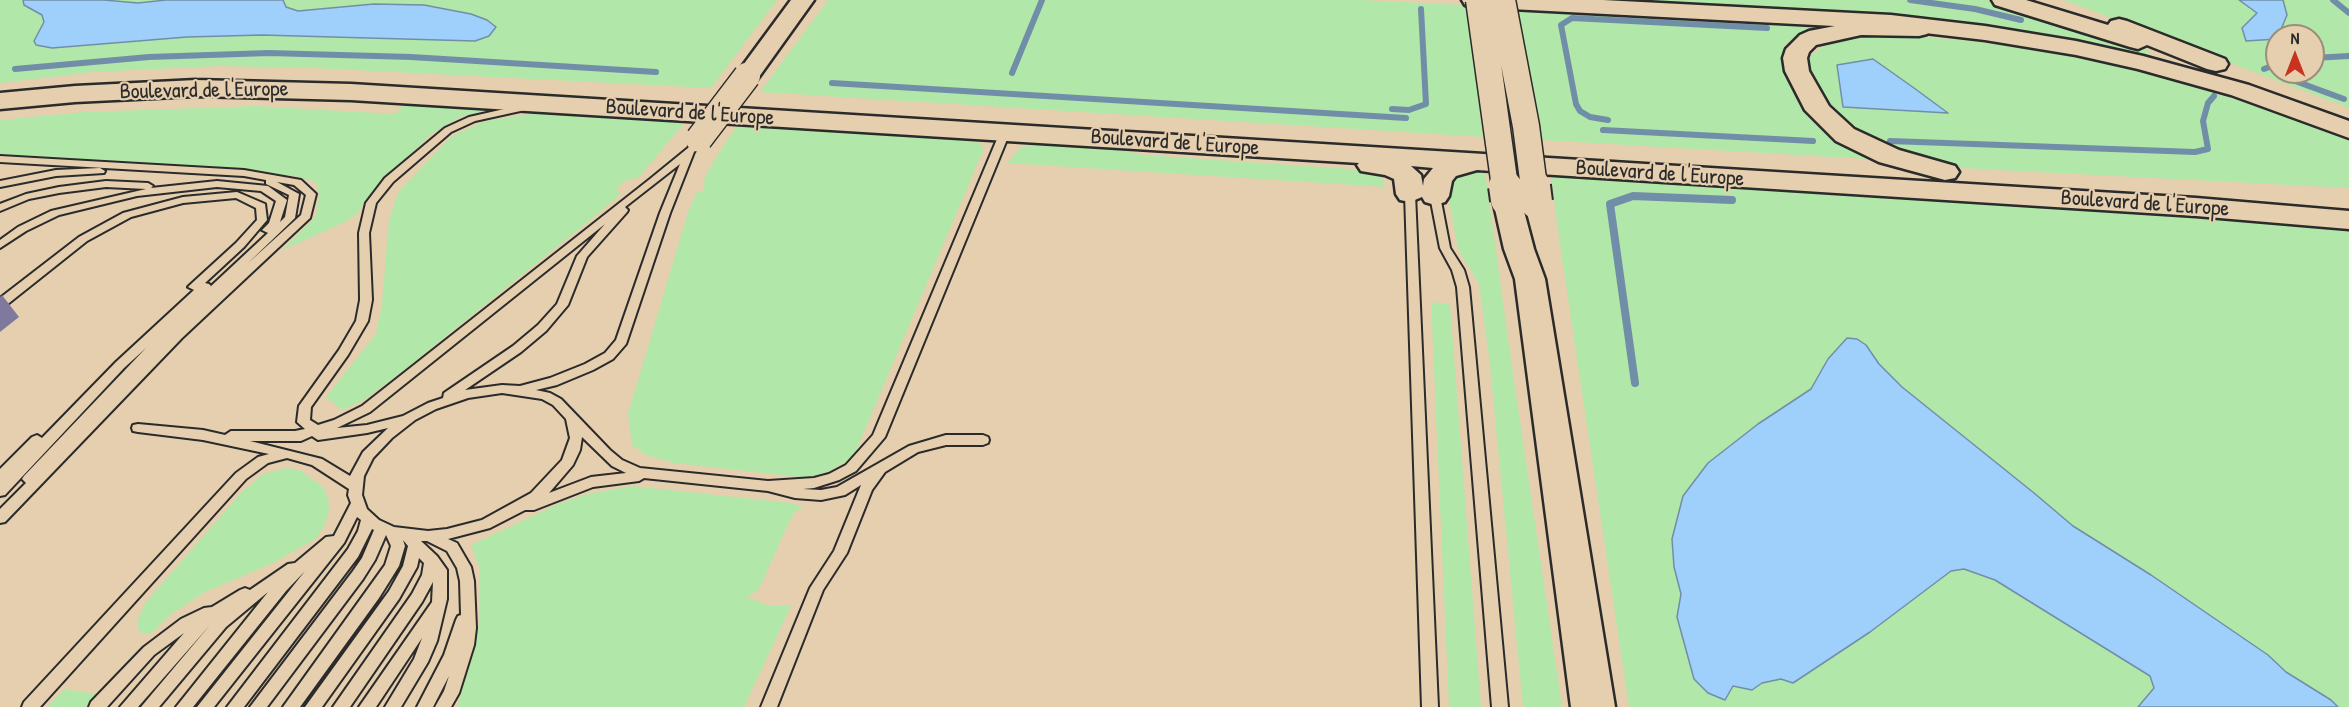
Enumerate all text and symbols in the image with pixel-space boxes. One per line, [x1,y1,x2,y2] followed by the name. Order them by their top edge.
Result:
[2265,24,2325,84] north arrow
[2291,27,2299,49] text: N
[119,76,289,106] street label: Boulevard de l'Europe
[605,94,775,132] street label: Boulevard de l'Europe
[1090,124,1260,162] street label: Boulevard de l'Europe
[1575,155,1745,193] street label: Boulevard de l'Europe
[2060,185,2230,223] street label: Boulevard de l'Europe

